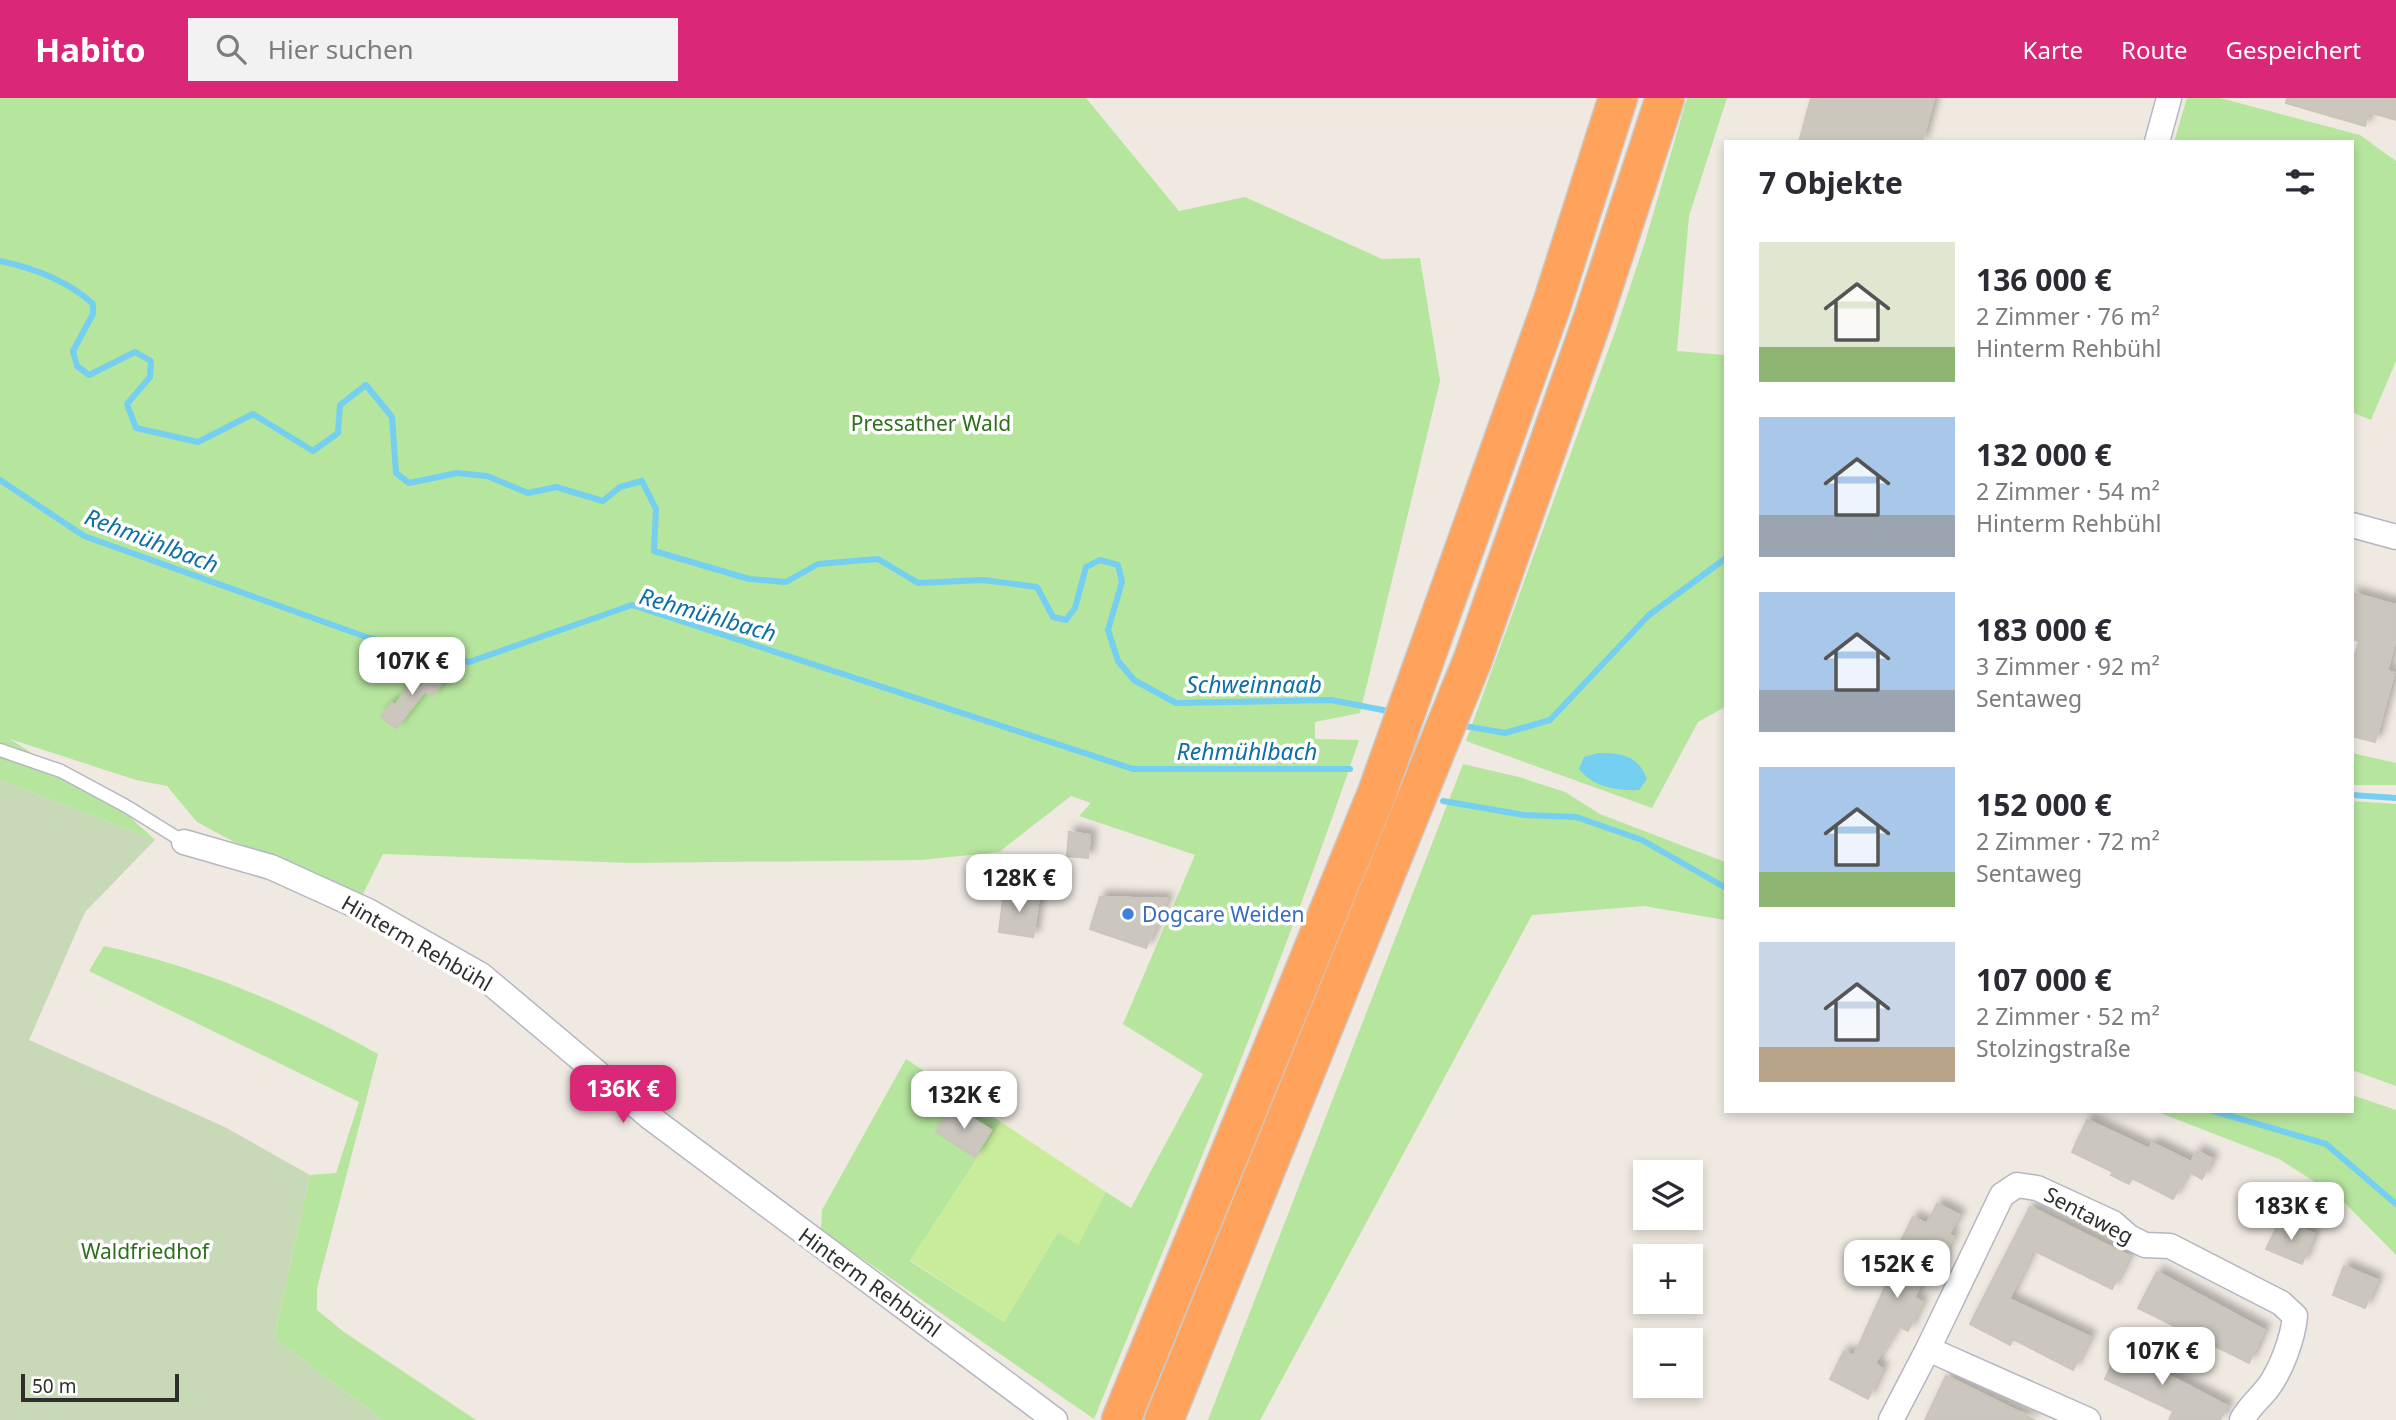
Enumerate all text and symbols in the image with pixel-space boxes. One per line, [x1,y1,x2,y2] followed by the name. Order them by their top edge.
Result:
[188,18,678,81] search box
[35,27,146,72] text: Habito
[212,30,250,68] icon: search
[268,31,414,67] text: Hier suchen
[2023,33,2083,66] text: Karte
[2121,33,2188,66] text: Route
[2226,33,2361,66] text: Gespeichert
[1759,162,1903,203] text: 7 Objekte
[2281,163,2319,201] icon: filters
[1976,259,2112,300] text: 136 000 €
[1815,270,1899,354] icon: home
[1976,300,2160,332] text: 2 Zimmer · 76 m²
[1976,332,2161,364] text: Hinterm Rehbühl
[851,409,1011,437] park label: Pressather Wald
[1976,434,2112,475] text: 132 000 €
[1815,445,1899,529] icon: home
[1976,475,2160,507] text: 2 Zimmer · 54 m²
[81,500,223,580] water label: Rehmühlbach
[1976,507,2161,539] text: Hinterm Rehbühl
[636,579,780,649] water label: Rehmühlbach
[1976,609,2112,650] text: 183 000 €
[1815,620,1899,704] icon: home
[355,638,469,697] pin: 107K €
[375,644,449,676] text: 107K €
[1976,650,2160,682] text: 3 Zimmer · 92 m²
[1186,668,1322,700] water label: Schweinnaab
[1976,682,2082,714] text: Sentaweg
[1177,735,1317,767] water label: Rehmühlbach
[1976,784,2112,825] text: 152 000 €
[1815,795,1899,879] icon: home
[1976,825,2160,857] text: 2 Zimmer · 72 m²
[962,854,1076,914] pin: 128K €
[1976,857,2082,889] text: Sentaweg
[982,861,1056,893] text: 128K €
[337,889,497,997] street label: Hinterm Rehbühl
[1142,900,1304,928] place label: Dogcare Weiden
[1120,906,1136,922] marker: Dogcare Weiden
[1976,959,2112,1000] text: 107 000 €
[1815,970,1899,1054] icon: home
[1976,1000,2160,1032] text: 2 Zimmer · 52 m²
[1976,1032,2131,1064] text: Stolzingstraße
[566,1066,680,1125] pin: 136K €
[586,1072,660,1104] text: 136K €
[907,1072,1021,1131] pin: 132K €
[927,1078,1001,1110] text: 132K €
[1633,1160,1703,1398] map controls
[1633,1160,1703,1230] button: layers
[2040,1180,2138,1250] street label: Sentaweg
[2234,1182,2348,1242] pin: 183K €
[2254,1189,2328,1221] text: 183K €
[793,1221,947,1343] street label: Hinterm Rehbühl
[81,1237,211,1265] park label: Waldfriedhof
[1840,1240,1954,1300] pin: 152K €
[1633,1244,1703,1314] button: +
[1860,1247,1934,1279] text: 152K €
[1633,1328,1703,1398] button: −
[2105,1328,2219,1387] pin: 107K €
[2125,1334,2199,1366] text: 107K €
[21,1371,178,1403] scale bar
[32,1373,76,1399] text: 50 m

